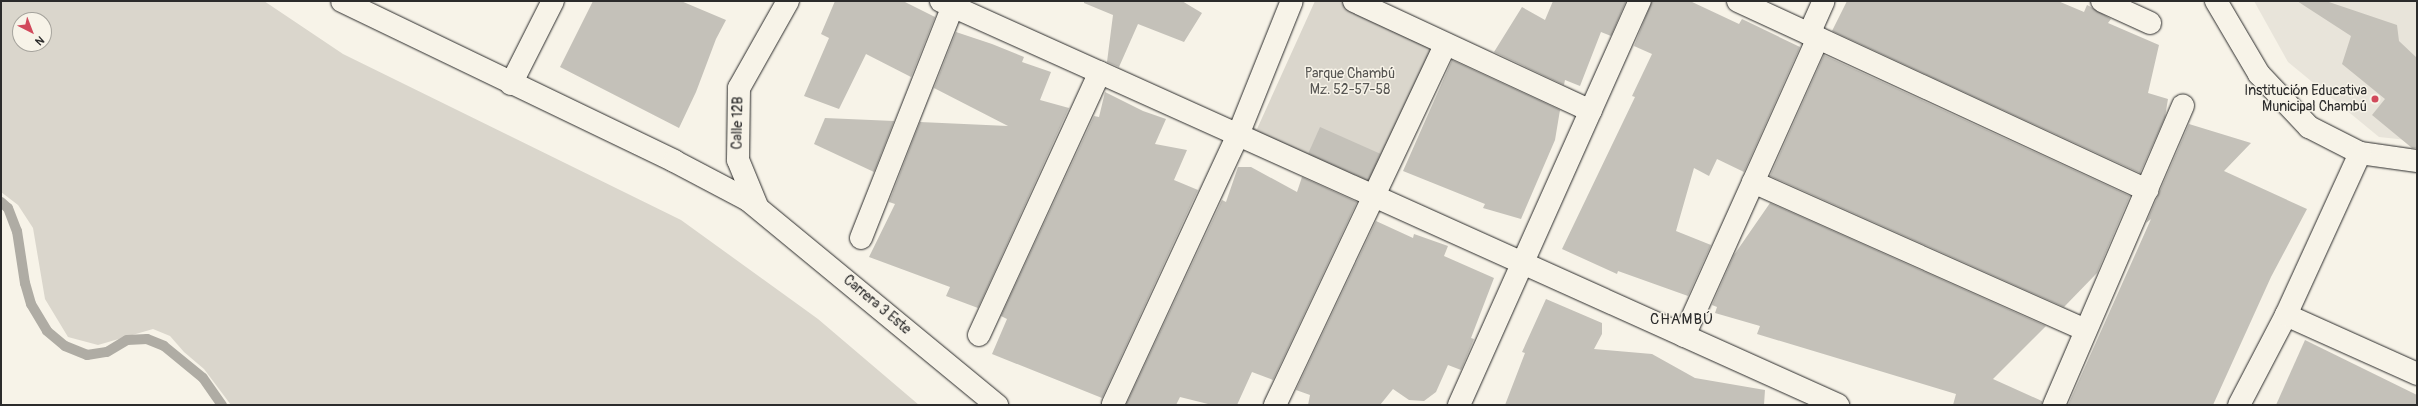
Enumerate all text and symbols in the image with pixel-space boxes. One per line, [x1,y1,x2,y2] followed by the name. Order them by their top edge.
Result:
[12,12,52,52] north arrow
[33,33,47,48] text: N
[1305,66,1395,98] park label: Parque Chambú Mz. 52-57-58
[2244,83,2367,116] place label: Institución Educativa Municipal Chambú
[2370,94,2380,104] marker: Institución Educativa Municipal Chambú
[729,96,747,150] street label: Calle 12B
[840,272,914,338] street label: Carrera 3 Este
[1650,311,1714,329] district label: CHAMBÚ

